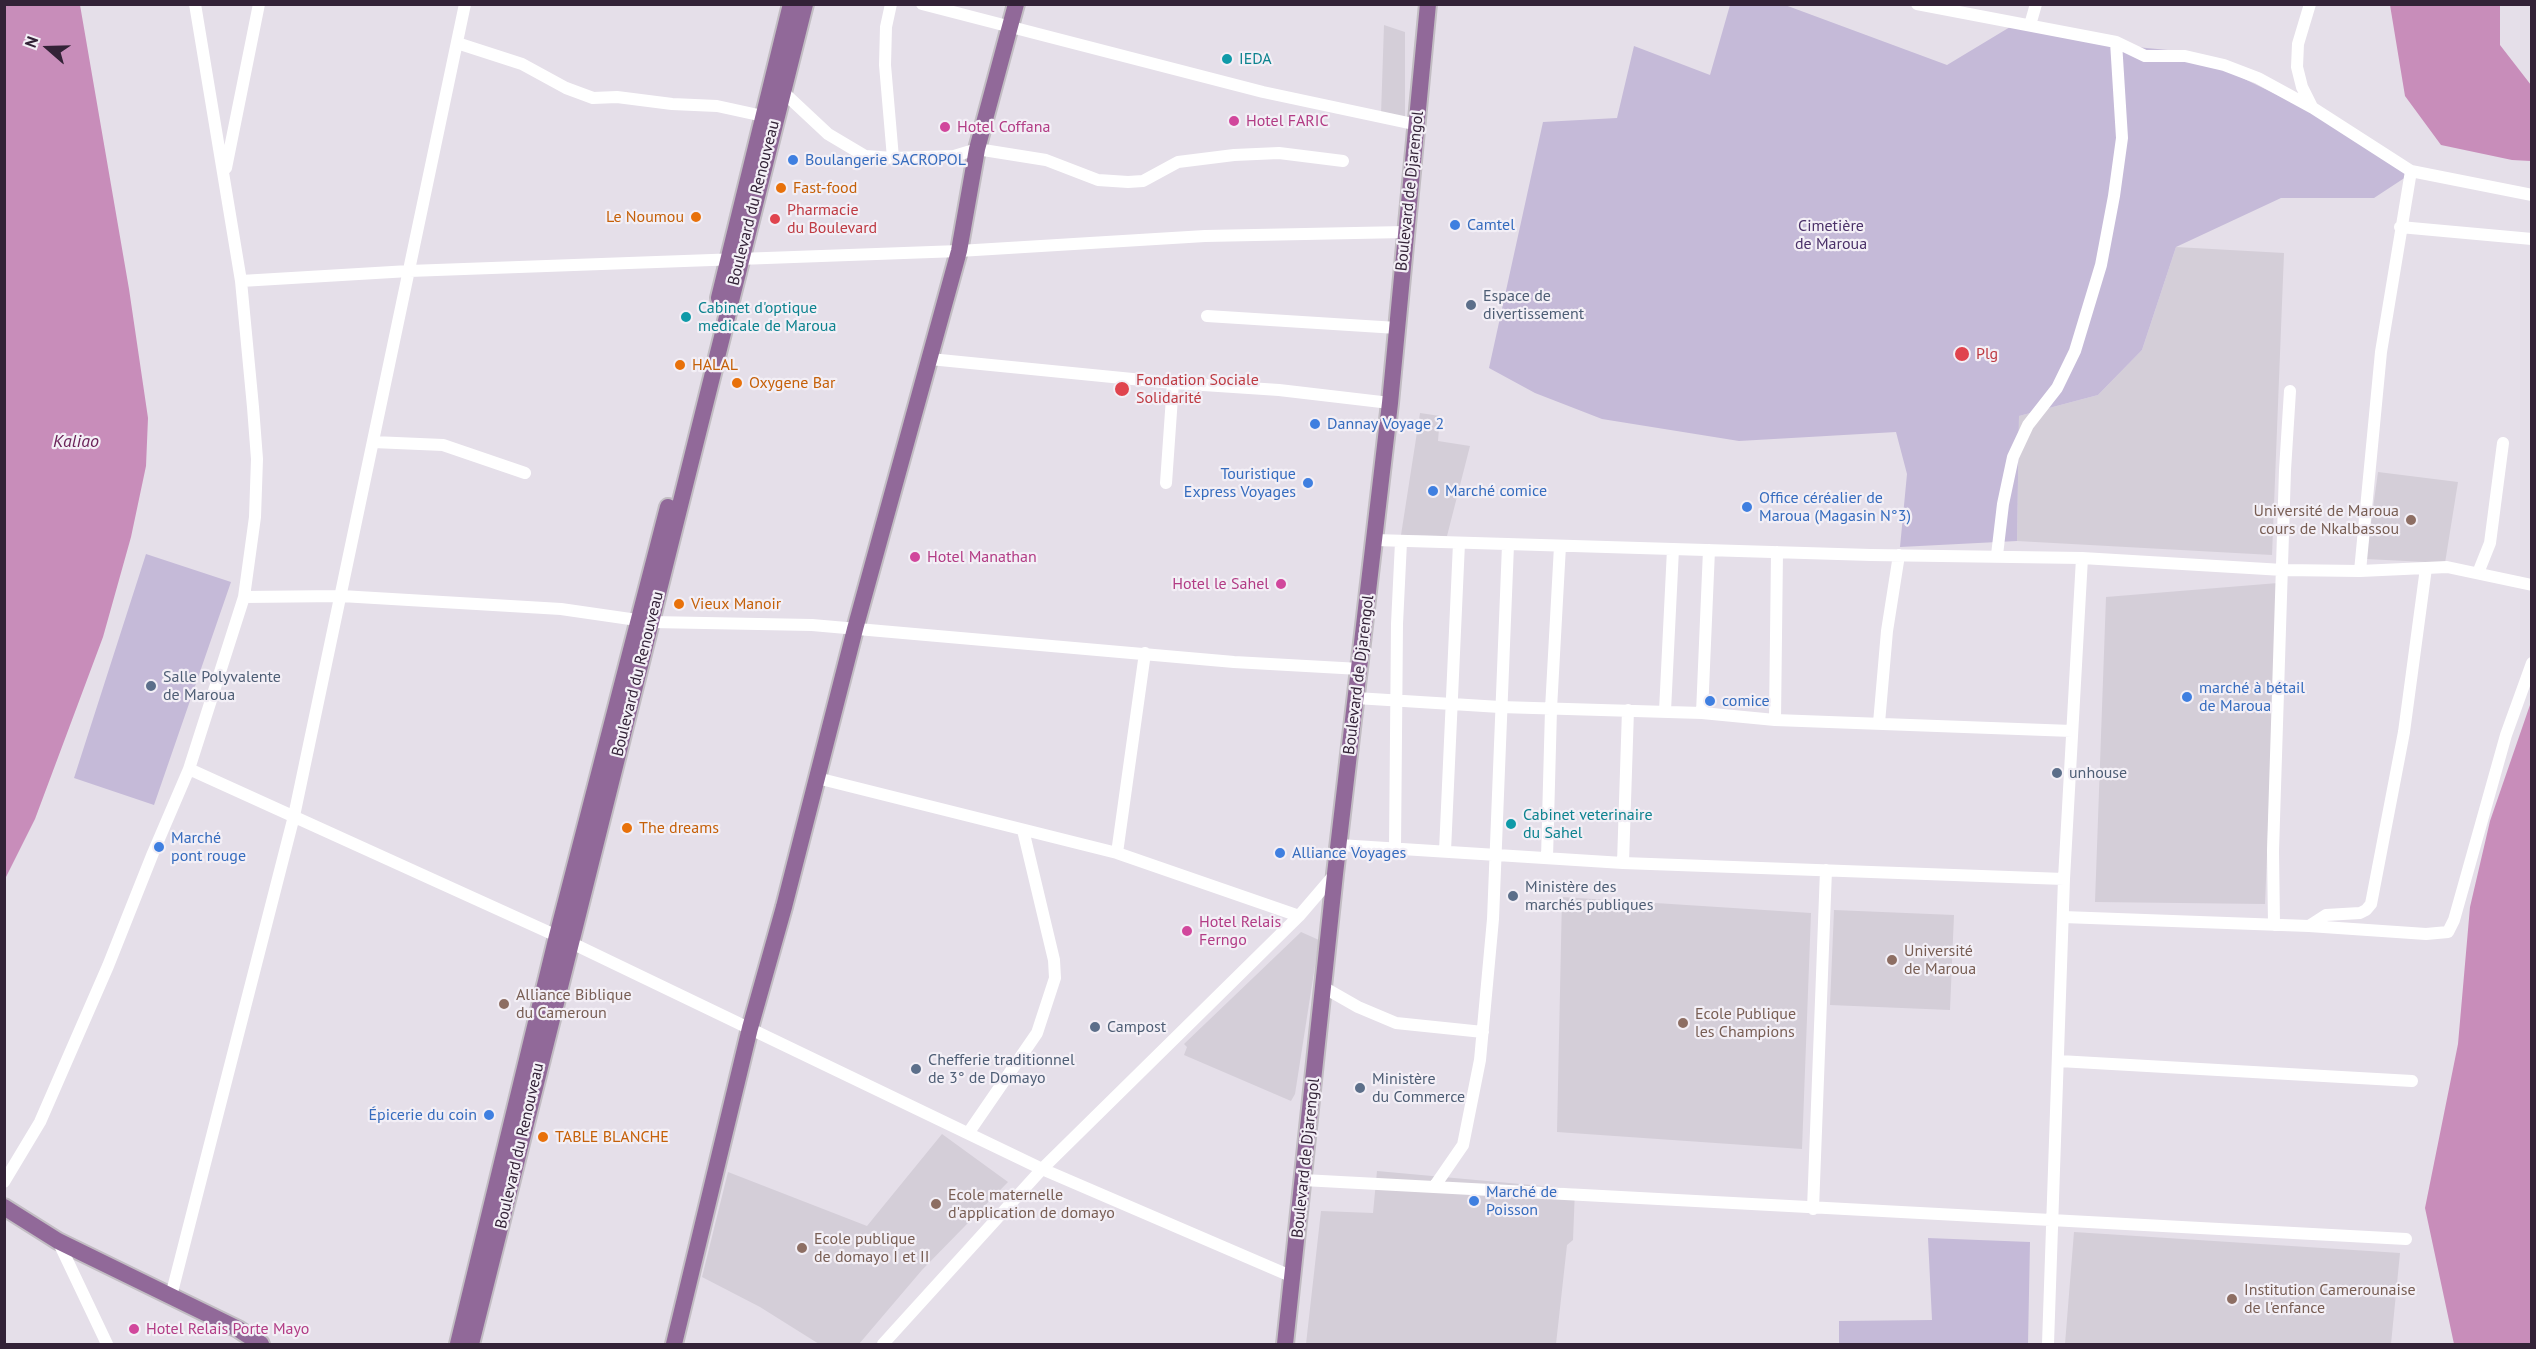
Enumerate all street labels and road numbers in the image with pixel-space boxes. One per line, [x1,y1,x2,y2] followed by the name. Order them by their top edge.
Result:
[1392,110,1428,272] street label: Boulevard de Djarengol
[724,118,784,288] street label: Boulevard du Renouveau
[608,589,668,759] street label: Boulevard du Renouveau
[1340,594,1378,756] street label: Boulevard de Djarengol
[492,1061,548,1231] street label: Boulevard du Renouveau
[1288,1077,1324,1239] street label: Boulevard de Djarengol

